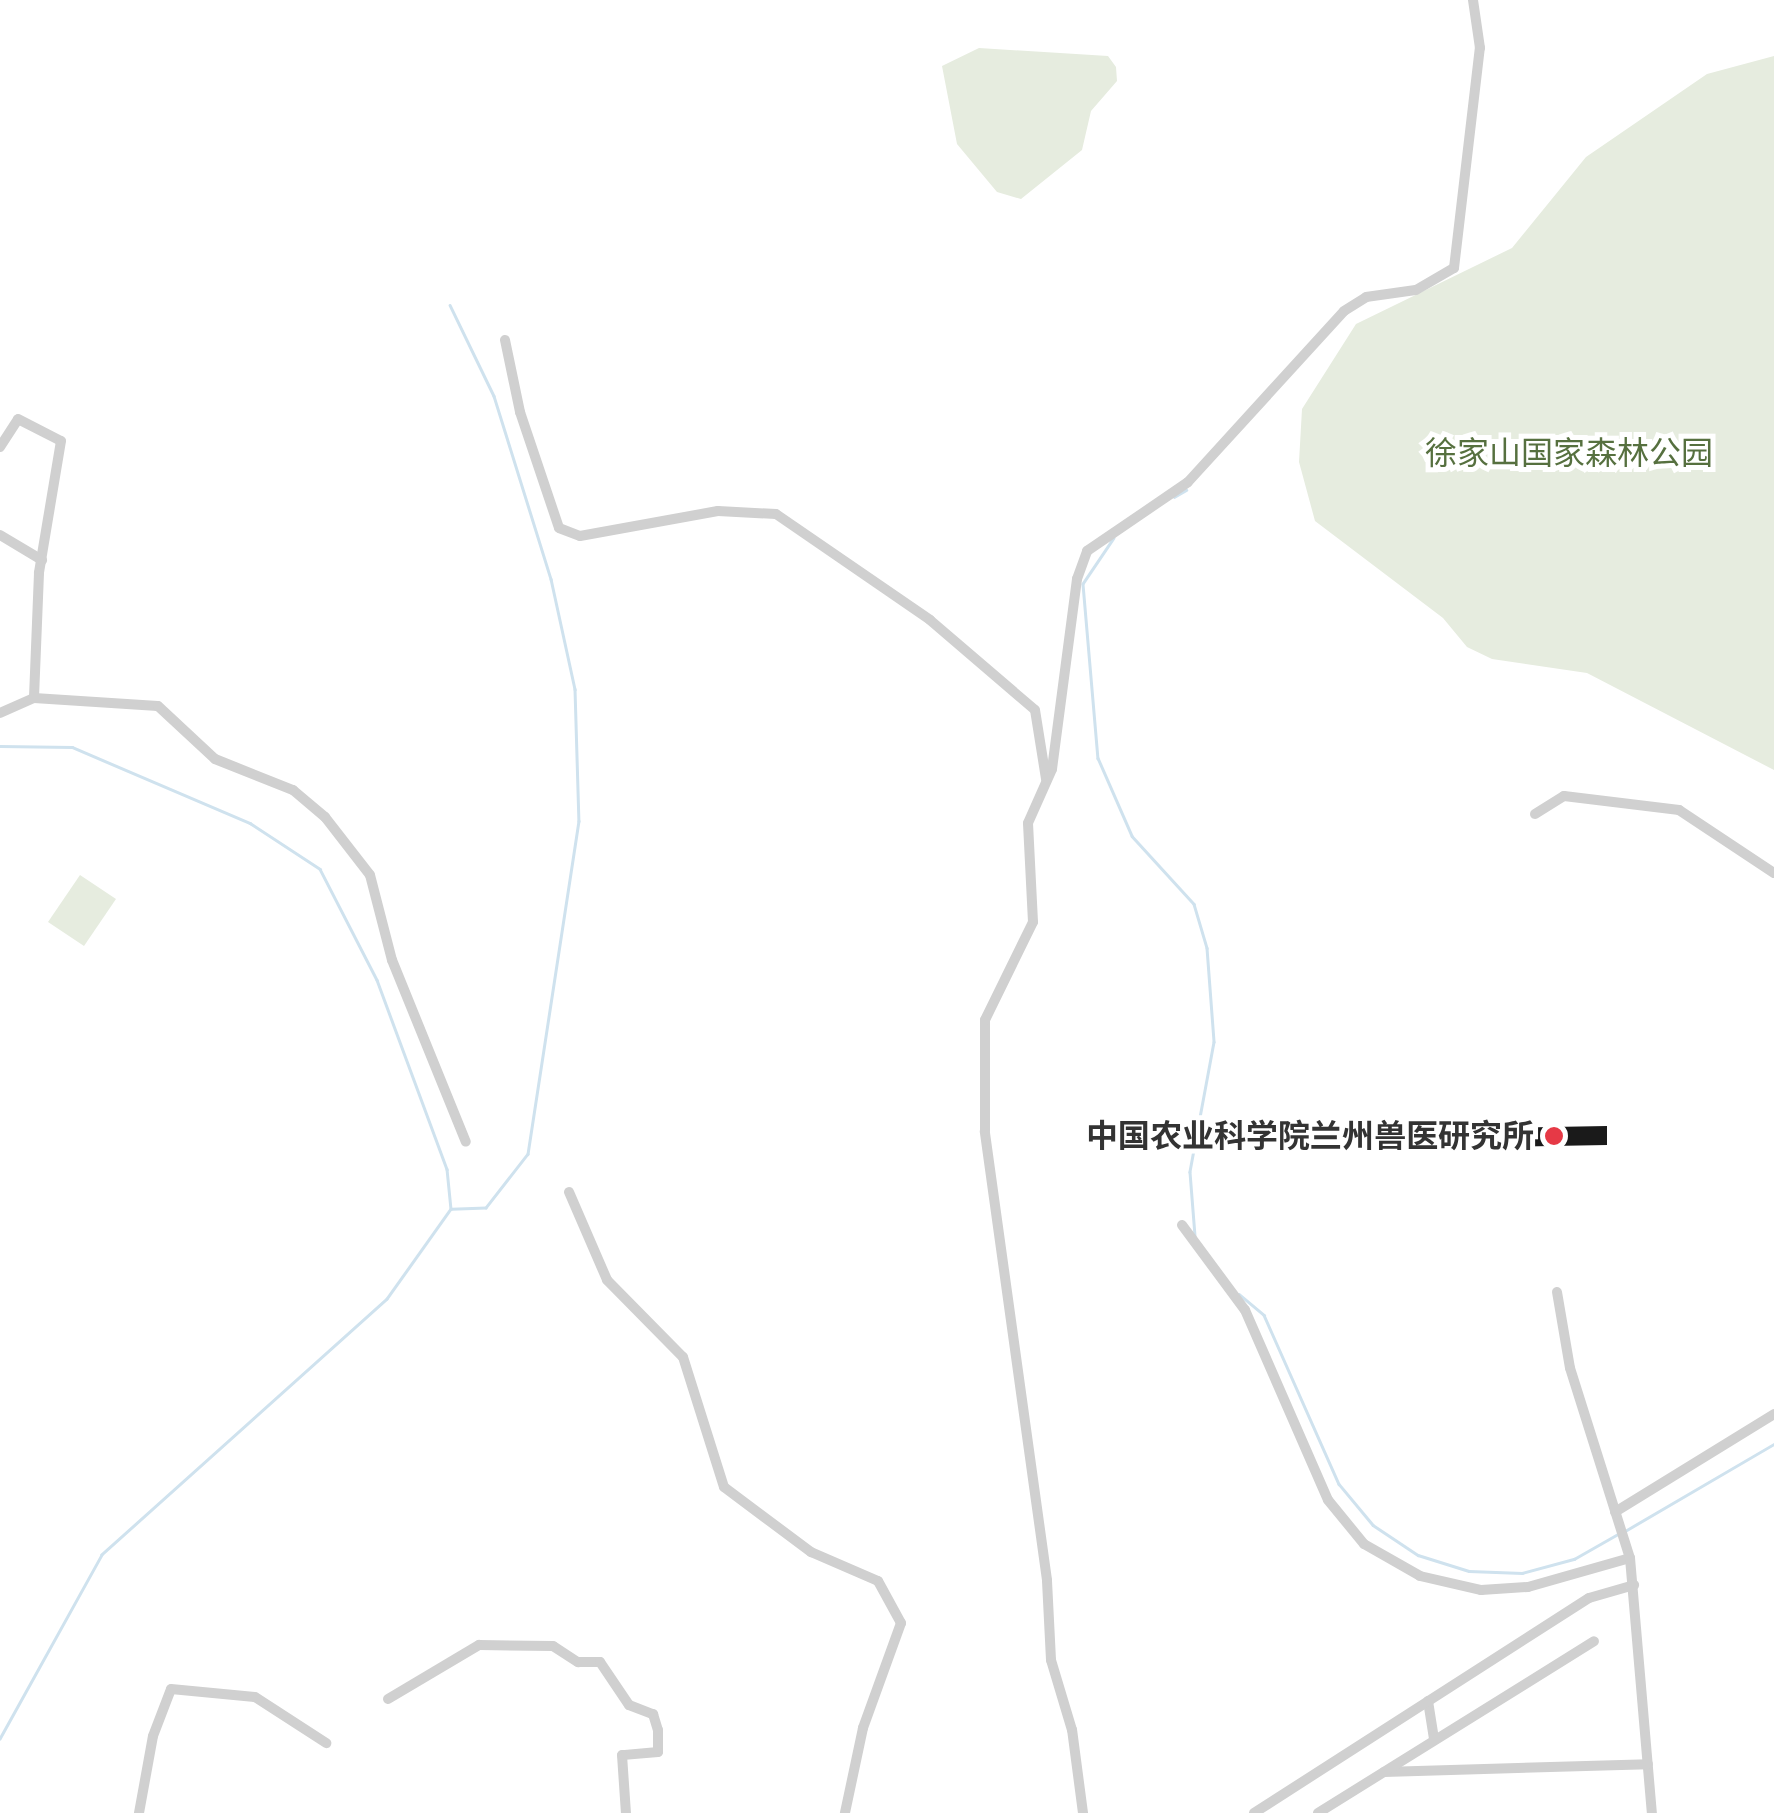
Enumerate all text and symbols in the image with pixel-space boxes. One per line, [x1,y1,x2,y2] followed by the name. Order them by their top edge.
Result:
[1425,434,1713,472] park label: 徐家山国家森林公园
[1086,1117,1534,1155] place label: 中国农业科学院兰州兽医研究所
[1543,1125,1565,1147] marker: 中国农业科学院兰州兽医研究所

